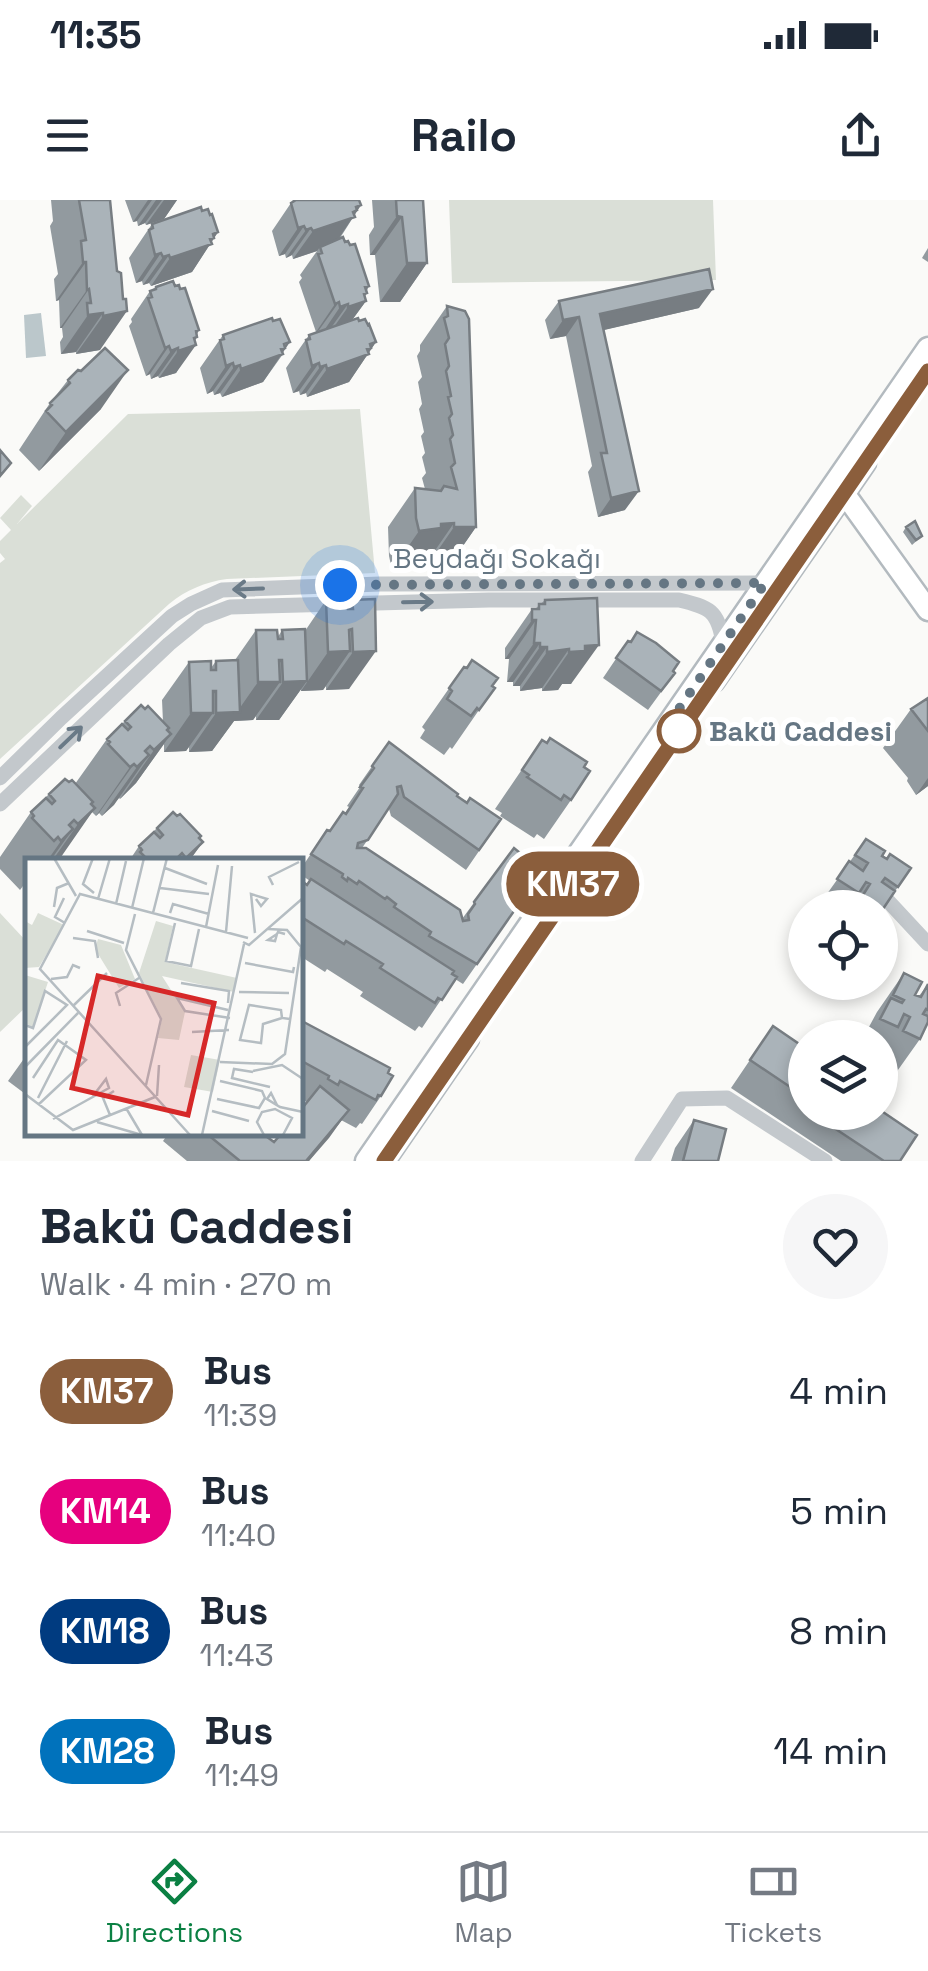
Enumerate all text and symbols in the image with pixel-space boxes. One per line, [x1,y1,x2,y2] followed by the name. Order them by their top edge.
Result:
[50,11,142,59] text: 11:35
[411,107,517,164] text: Railo
[40,108,95,163] icon: menu
[833,108,888,163] icon: share
[393,540,601,576] street label: Beydağı Sokağı
[315,560,365,610] your location
[232,579,264,598] one-way arrow
[401,593,433,612] one-way arrow
[658,710,700,752] marker: Bakü Caddesi
[709,713,892,749] place label: Bakü Caddesi
[58,726,83,749] one-way arrow
[503,852,643,916] line badge: KM37
[25,858,302,1136] inset map
[526,862,620,906] text: KM37
[788,890,898,1130] map controls
[788,890,898,1000] button: locate
[788,1020,898,1130] button: layers
[783,1194,888,1299] button: heart
[40,1196,354,1257] text: Bakü Caddesi
[40,1264,332,1304] text: Walk · 4 min · 270 m
[203,1347,272,1395] text: Bus
[789,1367,888,1415] text: 4 min
[60,1369,153,1413] text: KM37
[203,1395,277,1435] text: 11:39
[201,1467,269,1515] text: Bus
[790,1487,888,1535] text: 5 min
[60,1489,151,1533] text: KM14
[201,1515,276,1555] text: 11:40
[200,1587,268,1635] text: Bus
[789,1607,888,1655] text: 8 min
[60,1609,150,1653] text: KM18
[200,1635,274,1675] text: 11:43
[205,1707,273,1755] text: Bus
[773,1727,888,1775] text: 14 min
[60,1729,155,1773] text: KM28
[205,1755,279,1795] text: 11:49
[106,1854,243,1950] tab: Directions
[455,1854,513,1950] tab: Map
[724,1854,822,1950] tab: Tickets

